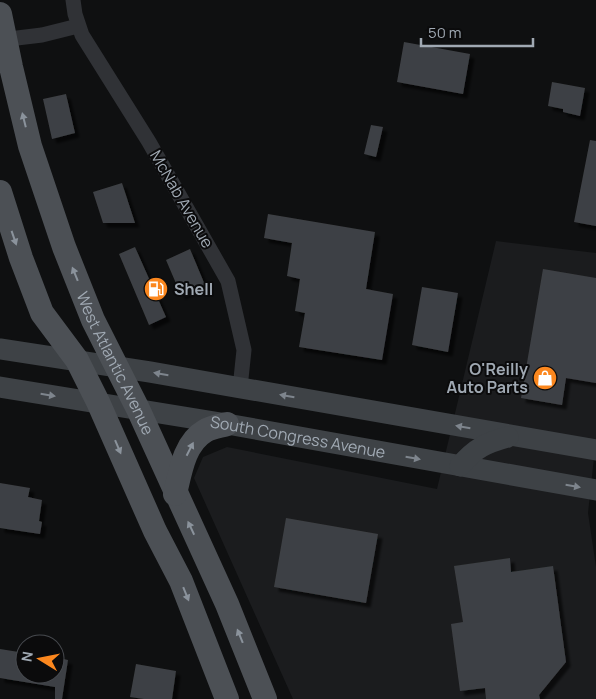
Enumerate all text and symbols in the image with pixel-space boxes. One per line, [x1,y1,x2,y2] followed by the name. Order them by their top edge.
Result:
[421,15,534,47] scale bar
[428,22,462,43] text: 50 m
[19,112,27,127] one-way arrow
[145,146,219,252] street label: McNab Avenue
[11,231,18,246] one-way arrow
[70,267,78,281] one-way arrow
[143,276,169,302] fuel station icon: Shell
[174,278,213,300] place label: Shell
[72,288,159,438] street label: West Atlantic Avenue
[446,358,528,398] place label: O'Reilly Auto Parts
[532,365,558,391] shop icon: O'Reilly Auto Parts
[152,369,168,377] one-way arrow
[40,391,56,399] one-way arrow
[278,391,294,399] one-way arrow
[209,410,387,463] street label: South Congress Avenue
[454,423,470,431] one-way arrow
[114,440,122,455] one-way arrow
[186,441,194,456] one-way arrow
[406,454,422,462] one-way arrow
[566,483,582,491] one-way arrow
[187,521,195,535] one-way arrow
[182,587,190,601] one-way arrow
[236,628,244,643] one-way arrow
[15,634,65,684] north arrow
[16,650,37,663] text: N

